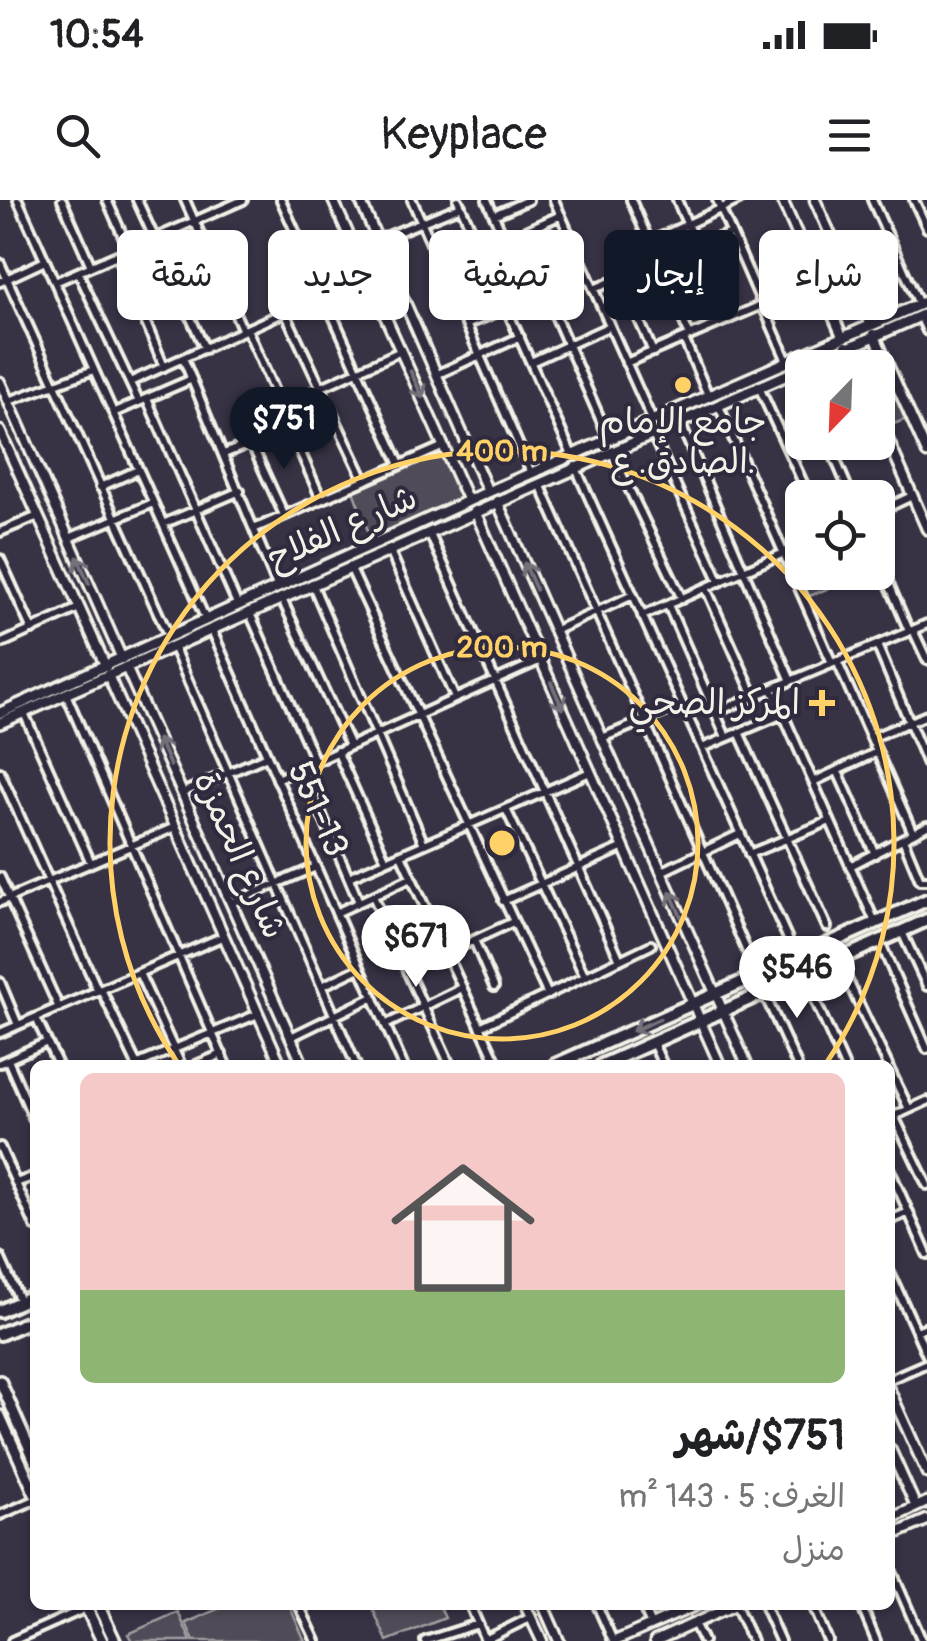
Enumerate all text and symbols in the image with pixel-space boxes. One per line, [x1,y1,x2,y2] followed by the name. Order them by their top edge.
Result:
[50,11,144,59] text: 10:54
[380,107,547,163] text: Keyplace
[50,108,105,163] icon: search
[822,108,877,163] icon: menu
[117,230,248,320] chip: شقة
[268,230,409,320] chip: جديد
[429,230,584,320] chip: تصفية
[604,230,739,320] chip: إيجار
[759,230,898,320] chip: شراء
[785,350,895,460] north arrow
[785,350,895,590] map controls
[408,369,427,399] one-way arrow
[672,374,694,396] marker: جامع الإمام الصادق. ع.
[225,387,343,472] pin: $751
[252,399,316,439] text: $751
[599,400,767,486] place label: جامع الإمام الصادق. ع.
[456,433,548,470] text: 400 m
[260,475,425,582] street label: شارع الفلاح
[785,480,895,590] button: locate
[73,555,91,586] one-way arrow
[520,561,538,592] one-way arrow
[457,629,547,666] text: 200 m
[549,680,567,711] one-way arrow
[629,681,800,733] place label: المركز الصحي
[809,690,835,716] marker: المركز الصحي
[154,737,172,768] one-way arrow
[278,754,358,864] street label: 551-13
[182,764,296,946] street label: شارع الحمزة
[484,825,520,861] centre of rings
[666,890,684,921] one-way arrow
[357,905,475,990] pin: $671
[383,917,449,957] text: $671
[738,936,856,1021] pin: $546
[761,948,833,988] text: $546
[631,1017,662,1035] one-way arrow
[373,1138,553,1318] icon: home
[676,1410,845,1462] text: $751/شهر
[619,1477,845,1517] text: الغرف: 5 · 143 m²
[782,1530,845,1570] text: منزل

